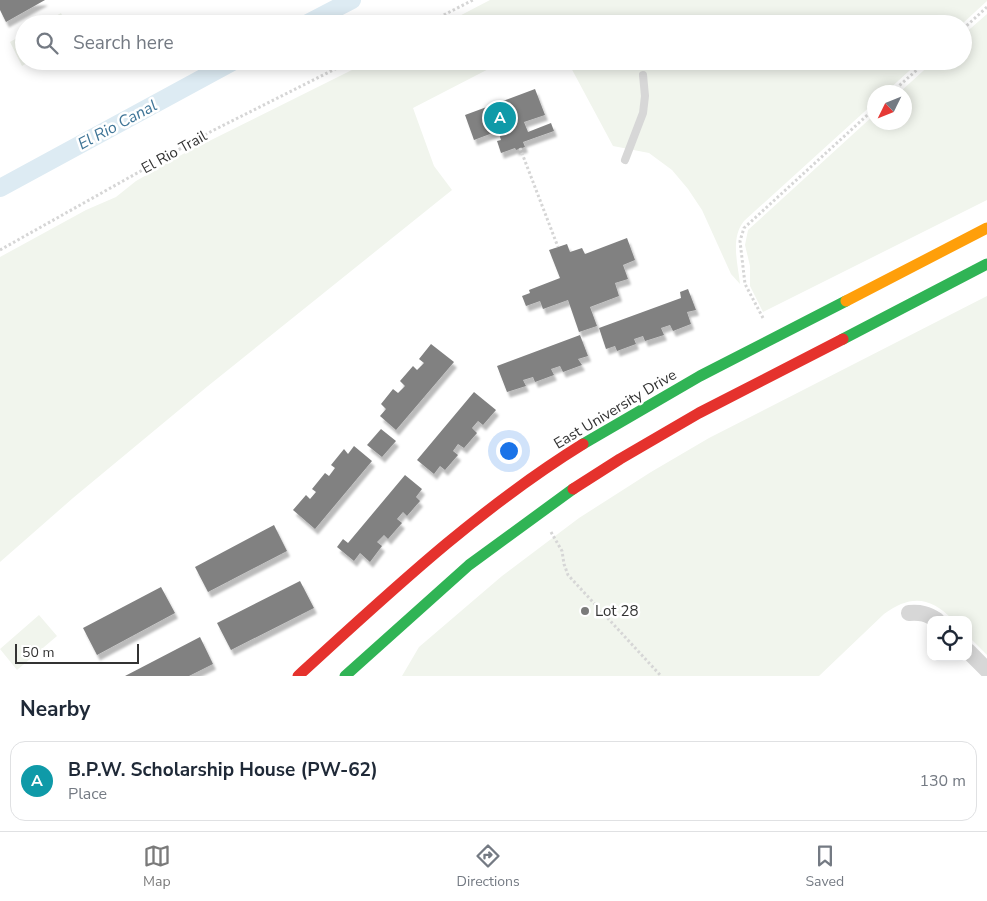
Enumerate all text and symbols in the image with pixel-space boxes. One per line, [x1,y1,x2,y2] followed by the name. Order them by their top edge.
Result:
[15,15,972,70] search box
[33,29,61,57] icon: search
[73,30,174,56] text: Search here
[867,85,912,130] north arrow
[74,95,161,155] water label: El Rio Canal
[484,99,516,137] pin: A
[138,126,211,178] street label: El Rio Trail
[550,364,680,454] street label: East University Drive
[496,438,522,464] your location
[595,601,638,621] place label: Lot 28
[579,605,591,617] marker: Lot 28
[927,616,972,661] map controls
[927,616,972,661] button: locate
[15,641,139,664] scale bar
[22,643,54,662] text: 50 m
[20,695,90,723] text: Nearby
[68,757,378,783] text: B.P.W. Scholarship House (PW-62)
[31,770,43,792] text: A
[919,770,966,792] text: 130 m
[68,783,107,805] text: Place
[143,842,171,891] tab: Map
[457,842,520,891] tab: Directions
[805,842,844,891] tab: Saved

